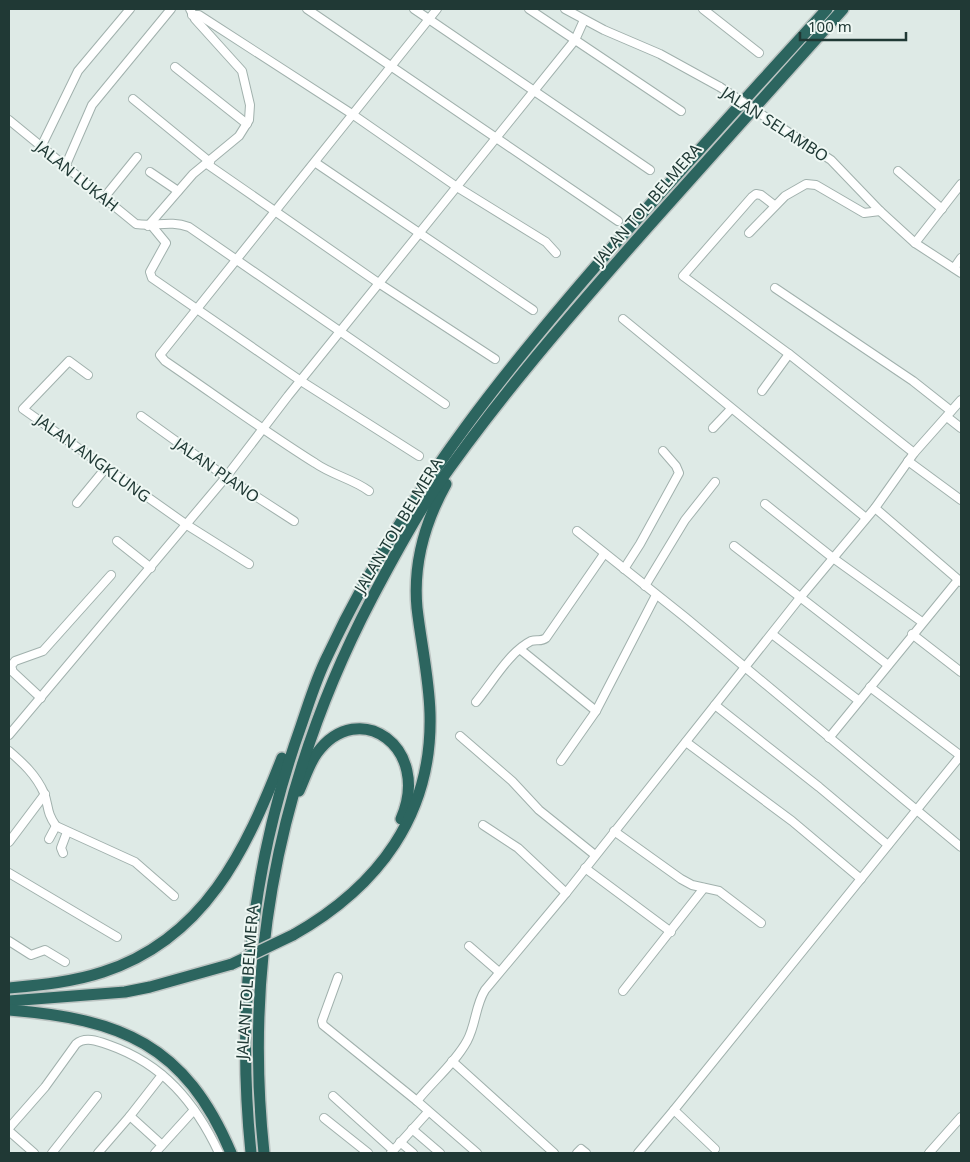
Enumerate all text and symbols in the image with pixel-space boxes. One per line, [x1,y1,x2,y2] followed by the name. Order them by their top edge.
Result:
[800,10,906,42] scale bar
[808,16,852,36] text: 100 m
[716,80,833,167] street label: JALAN SELAMBO
[29,134,123,216] street label: JALAN LUKAH
[587,138,706,271] street label: JALAN TOL BELMERA
[29,408,155,507] street label: JALAN ANGKLUNG
[168,431,264,508] street label: JALAN PIANO
[348,452,448,599] street label: JALAN TOL BELMERA
[231,903,263,1062] street label: JALAN TOL BELMERA

